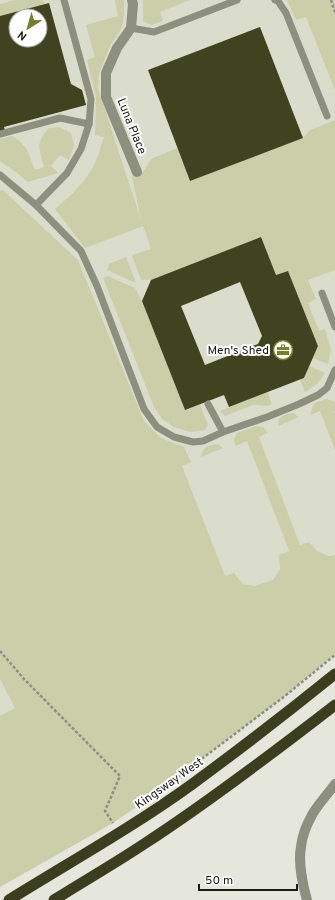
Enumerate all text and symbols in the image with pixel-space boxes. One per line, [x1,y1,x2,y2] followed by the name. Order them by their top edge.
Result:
[8,8,48,48] north arrow
[15,27,30,43] text: N
[113,96,150,157] street label: Luna Place
[272,339,294,361] office icon: Men's Shed
[207,343,269,359] place label: Men's Shed
[132,754,207,813] street label: Kingsway West
[199,866,297,892] scale bar
[205,873,233,889] text: 50 m

